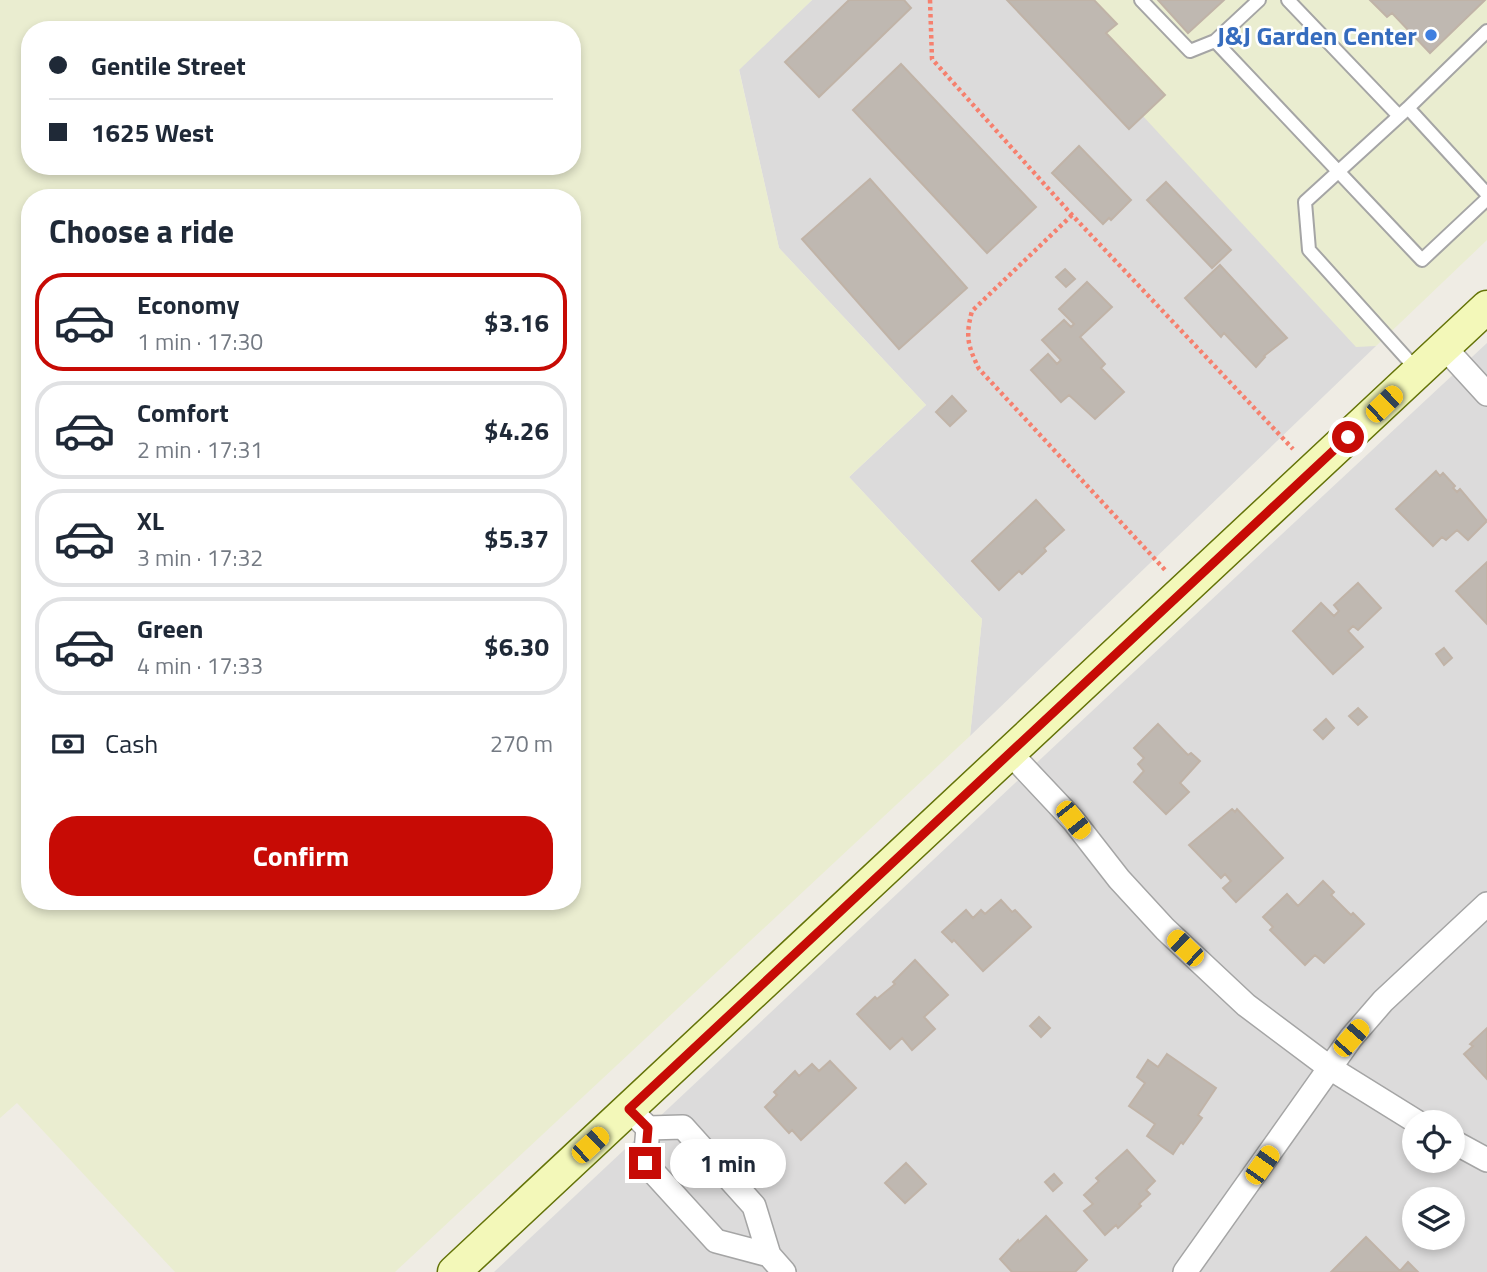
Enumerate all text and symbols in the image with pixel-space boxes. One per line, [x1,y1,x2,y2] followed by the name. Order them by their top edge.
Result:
[1217,16,1417,55] place label: J&J Garden Center
[1423,27,1439,43] marker: J&J Garden Center
[91,46,246,85] text: Gentile Street
[91,113,214,152] text: 1625 West
[49,207,234,255] text: Choose a ride
[137,285,239,324] text: Economy
[53,291,116,354] icon: car
[484,303,549,342] text: $3.16
[137,324,263,359] text: 1 min · 17:30
[1362,382,1407,426] car
[137,393,229,432] text: Comfort
[53,399,116,462] icon: car
[484,411,549,450] text: $4.26
[1332,421,1364,453] route start
[137,432,263,467] text: 2 min · 17:31
[137,501,164,540] text: XL
[53,507,116,570] icon: car
[484,519,549,558] text: $5.37
[137,540,263,575] text: 3 min · 17:32
[137,609,203,648] text: Green
[53,615,116,678] icon: car
[484,627,549,666] text: $6.30
[137,648,263,683] text: 4 min · 17:33
[105,724,158,763] text: Cash
[49,725,87,763] icon: cash
[490,726,553,761] text: 270 m
[1052,797,1095,843] car
[49,816,553,896] button: Confirm
[1163,926,1208,970] car
[1330,1015,1373,1061] car
[1402,1110,1465,1250] map controls
[1402,1110,1465,1173] button: locate
[568,1123,613,1167] car
[670,1138,785,1188] callout: 1 min
[1242,1142,1283,1188] car
[700,1146,756,1181] text: 1 min
[629,1147,661,1179] route end
[1402,1187,1465,1250] button: layers

